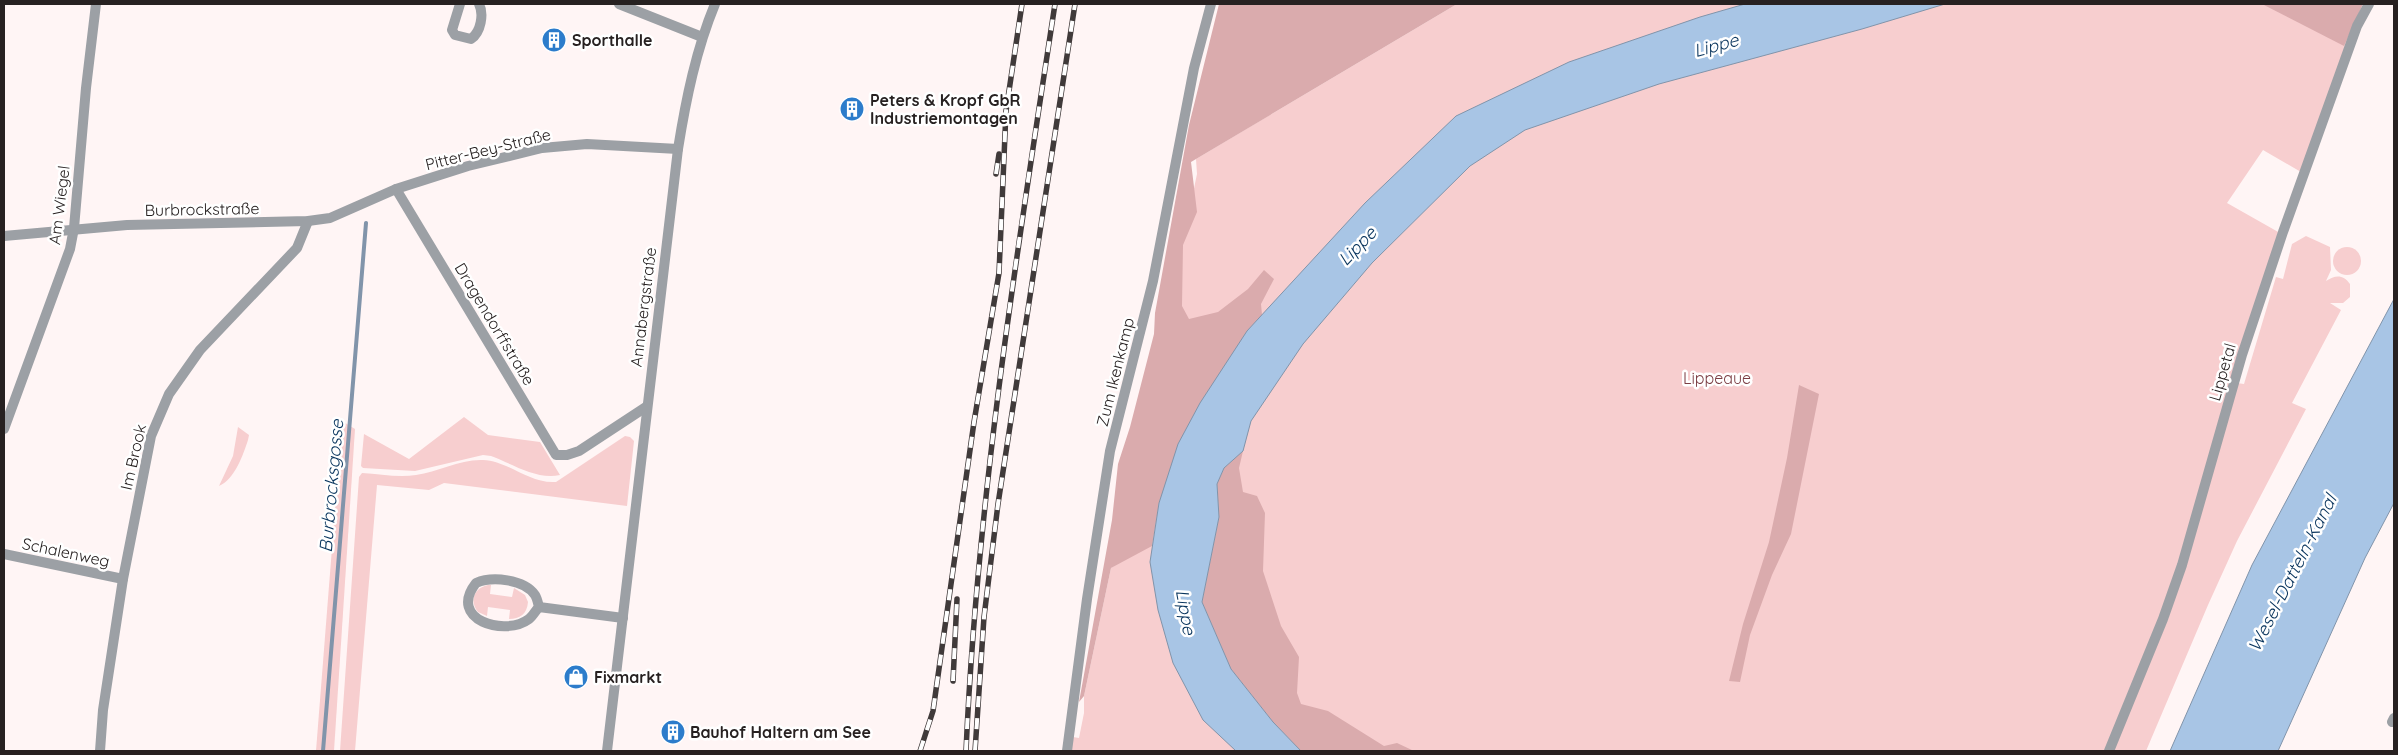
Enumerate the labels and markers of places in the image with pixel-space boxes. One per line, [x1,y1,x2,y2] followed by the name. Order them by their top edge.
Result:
[541,27,567,53] building icon: Sporthalle
[572,30,652,50] place label: Sporthalle
[870,90,1020,128] place label: Peters & Kropf GbR Industriemontagen
[839,96,865,122] building icon: Peters & Kropf GbR Industriemontagen
[563,664,589,690] shop icon: Fixmarkt
[594,667,662,687] place label: Fixmarkt
[660,719,686,745] building icon: Bauhof Haltern am See
[690,722,871,742] place label: Bauhof Haltern am See

